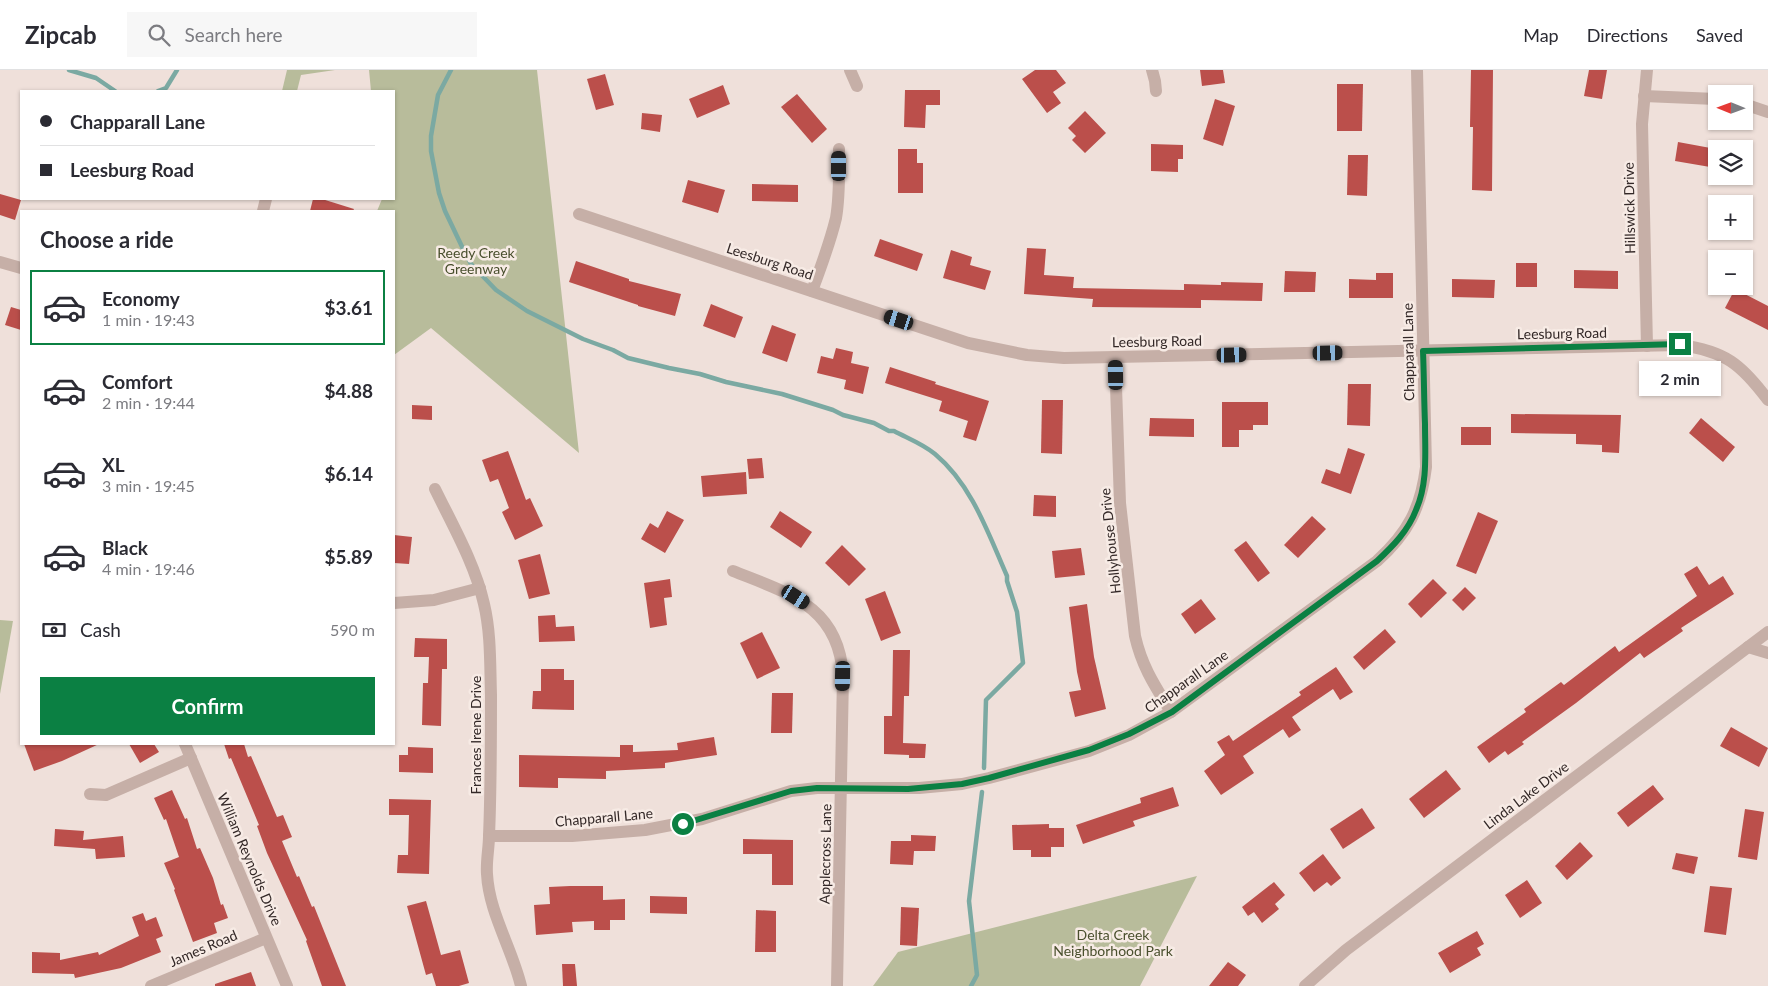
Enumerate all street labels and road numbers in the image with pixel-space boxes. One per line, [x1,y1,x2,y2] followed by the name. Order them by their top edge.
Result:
[1620,162,1638,254] street label: Hillswick Drive
[725,239,815,283] street label: Leesburg Road
[1399,303,1417,401] street label: Chapparall Lane
[1517,324,1607,342] street label: Leesburg Road
[1112,332,1202,350] street label: Leesburg Road
[1096,487,1124,595] street label: Hollyhouse Drive
[1141,646,1231,716] street label: Chapparall Lane
[467,676,484,794] street label: Frances Irene Drive
[1480,758,1572,832] street label: Linda Lake Drive
[214,790,286,928] street label: William Reynolds Drive
[554,804,654,830] street label: Chapparall Lane
[816,804,834,904] street label: Applecross Lane
[166,926,240,970] street label: James Road

